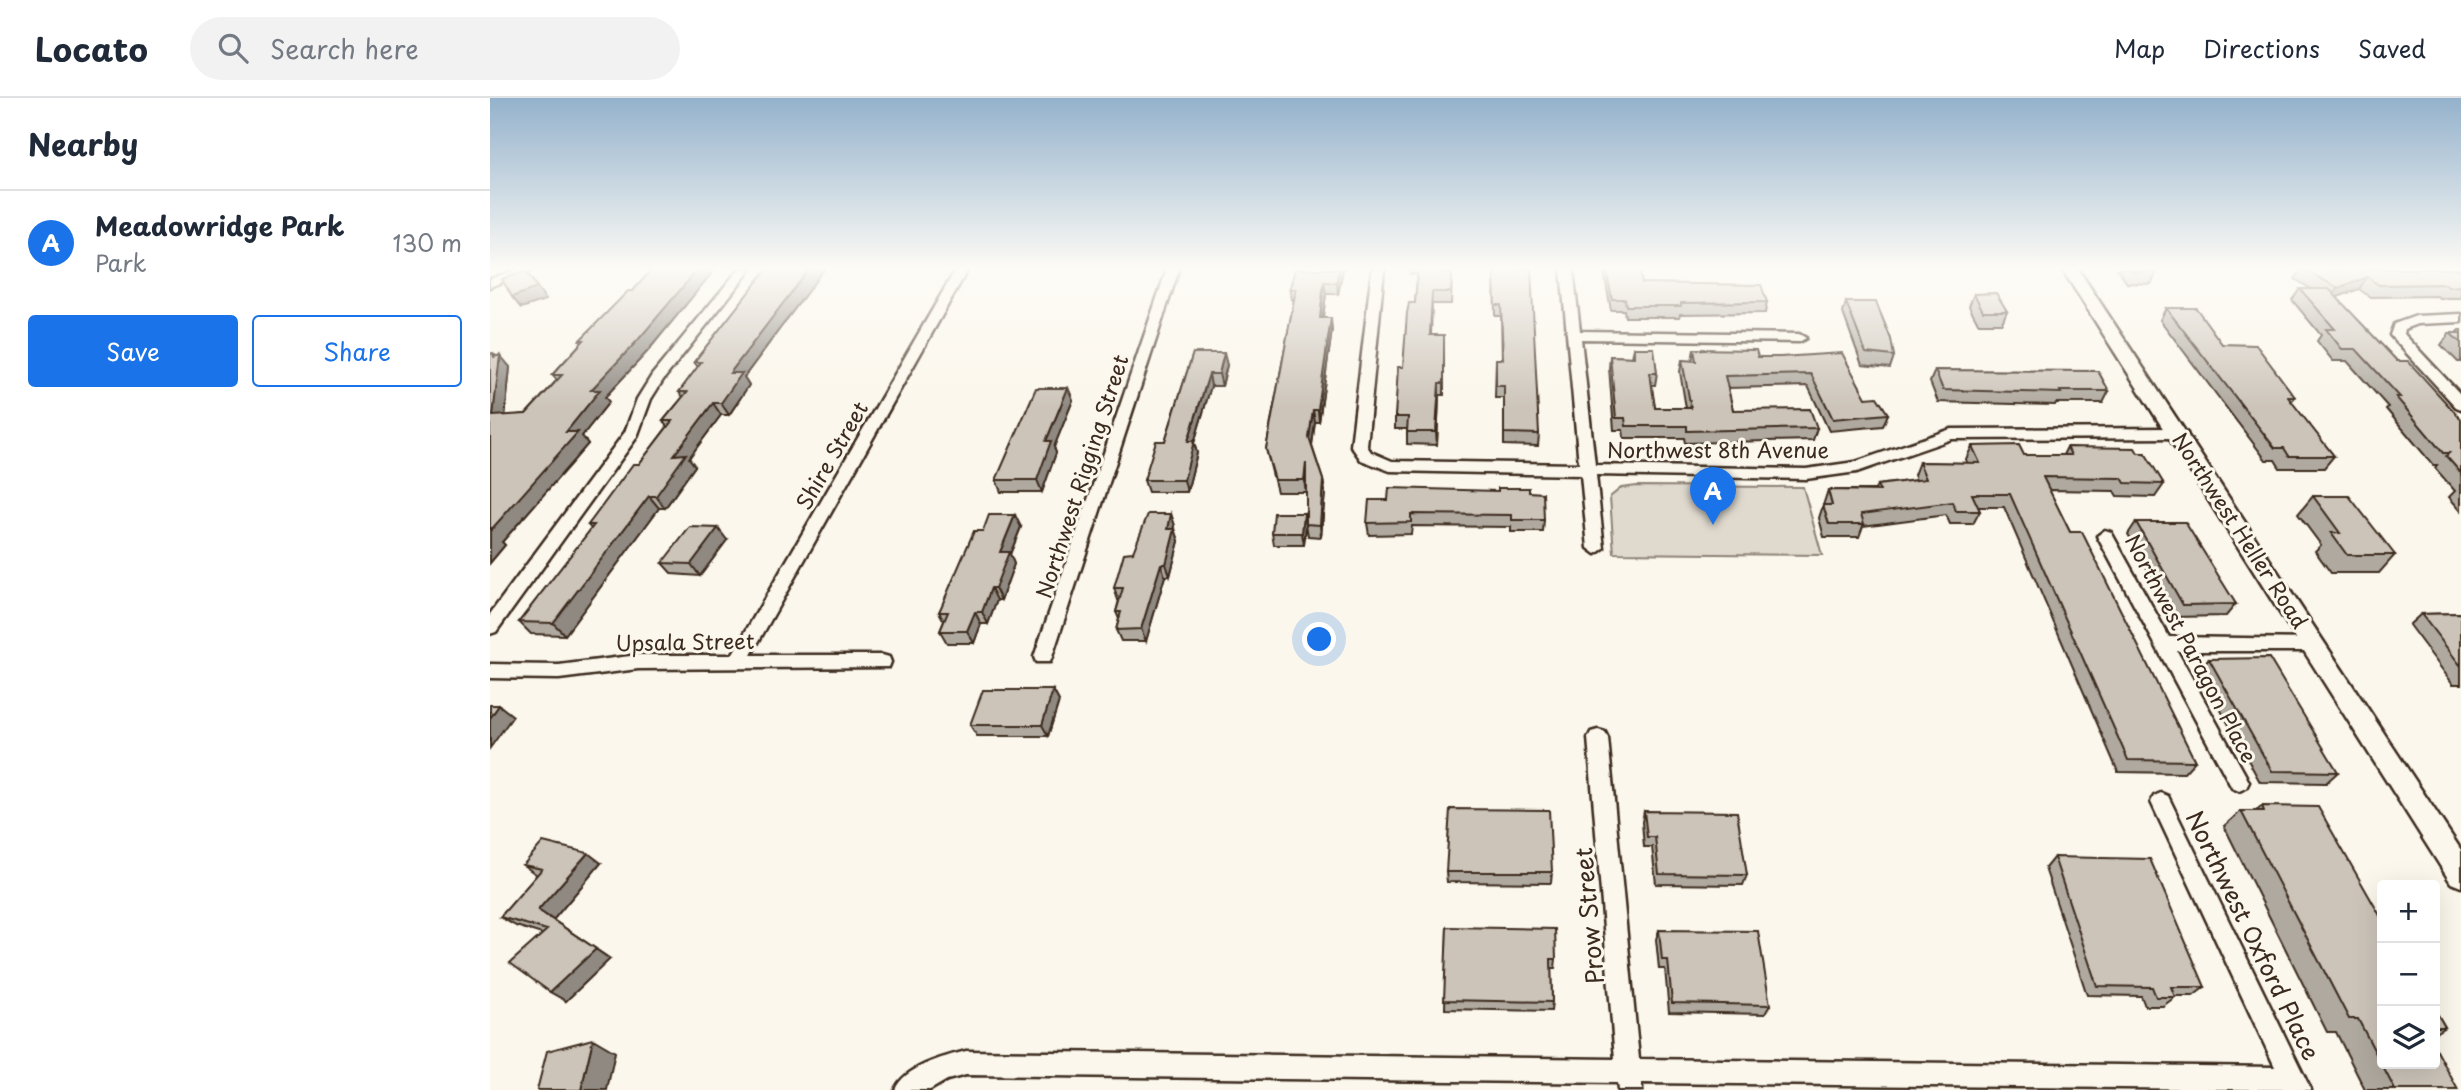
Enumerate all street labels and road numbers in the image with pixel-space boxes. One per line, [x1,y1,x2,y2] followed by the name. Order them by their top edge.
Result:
[1027,350,1135,602] street label: Northwest Rigging Street
[787,395,875,515] street label: Shire Street
[2165,426,2317,634] street label: Northwest Heller Road
[1607,433,1829,465] street label: Northwest 8th Avenue
[2118,528,2266,768] street label: Northwest Paragon Place
[615,624,755,658] street label: Upsala Street
[2178,804,2330,1066] street label: Northwest Oxford Place
[1564,846,1612,986] street label: Prow Street

